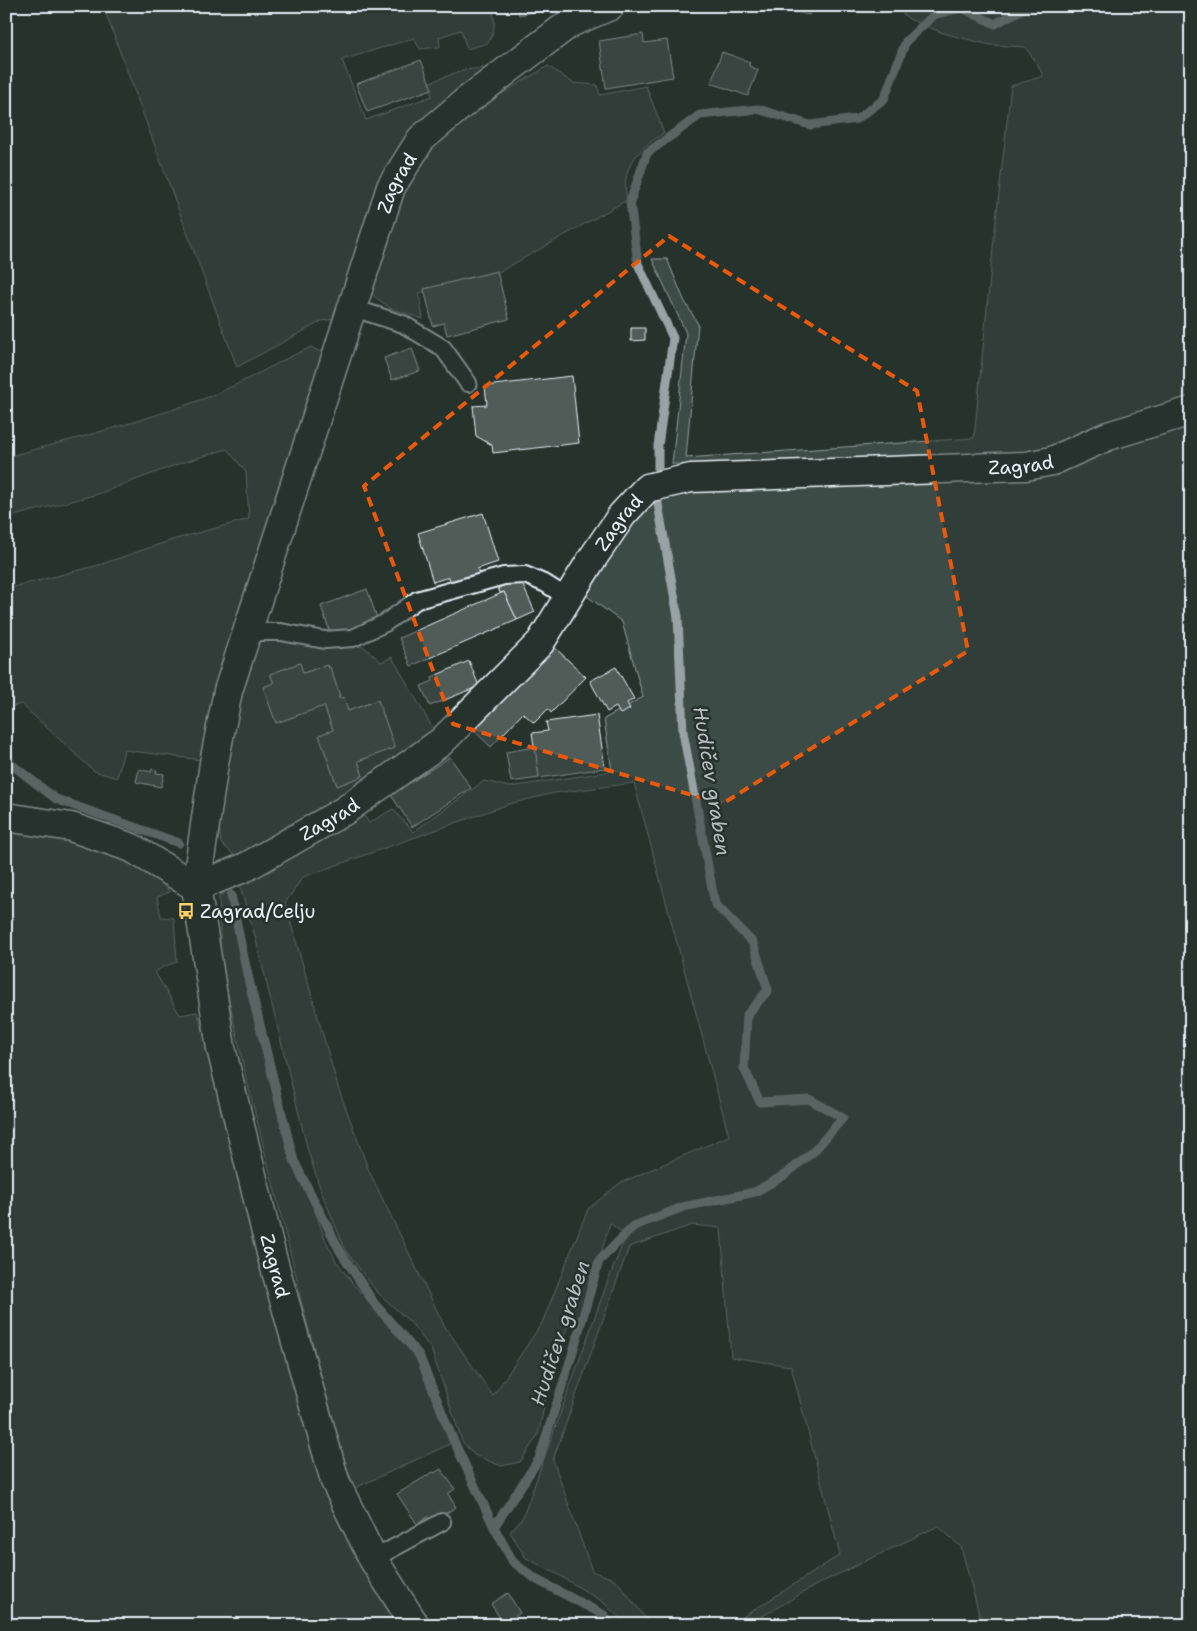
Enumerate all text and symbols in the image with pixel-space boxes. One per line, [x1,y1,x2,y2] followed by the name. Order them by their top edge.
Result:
[371,148,422,216] street label: Zagrad
[988,448,1056,480] street label: Zagrad
[589,488,648,556] street label: Zagrad
[687,704,737,858] water label: Hudičev graben
[295,792,364,846] street label: Zagrad
[200,899,315,924] place label: Zagrad/Celju
[176,901,196,921] bus stop icon: Zagrad/Celju
[254,1231,296,1301] street label: Zagrad
[524,1257,596,1409] water label: Hudičev graben

